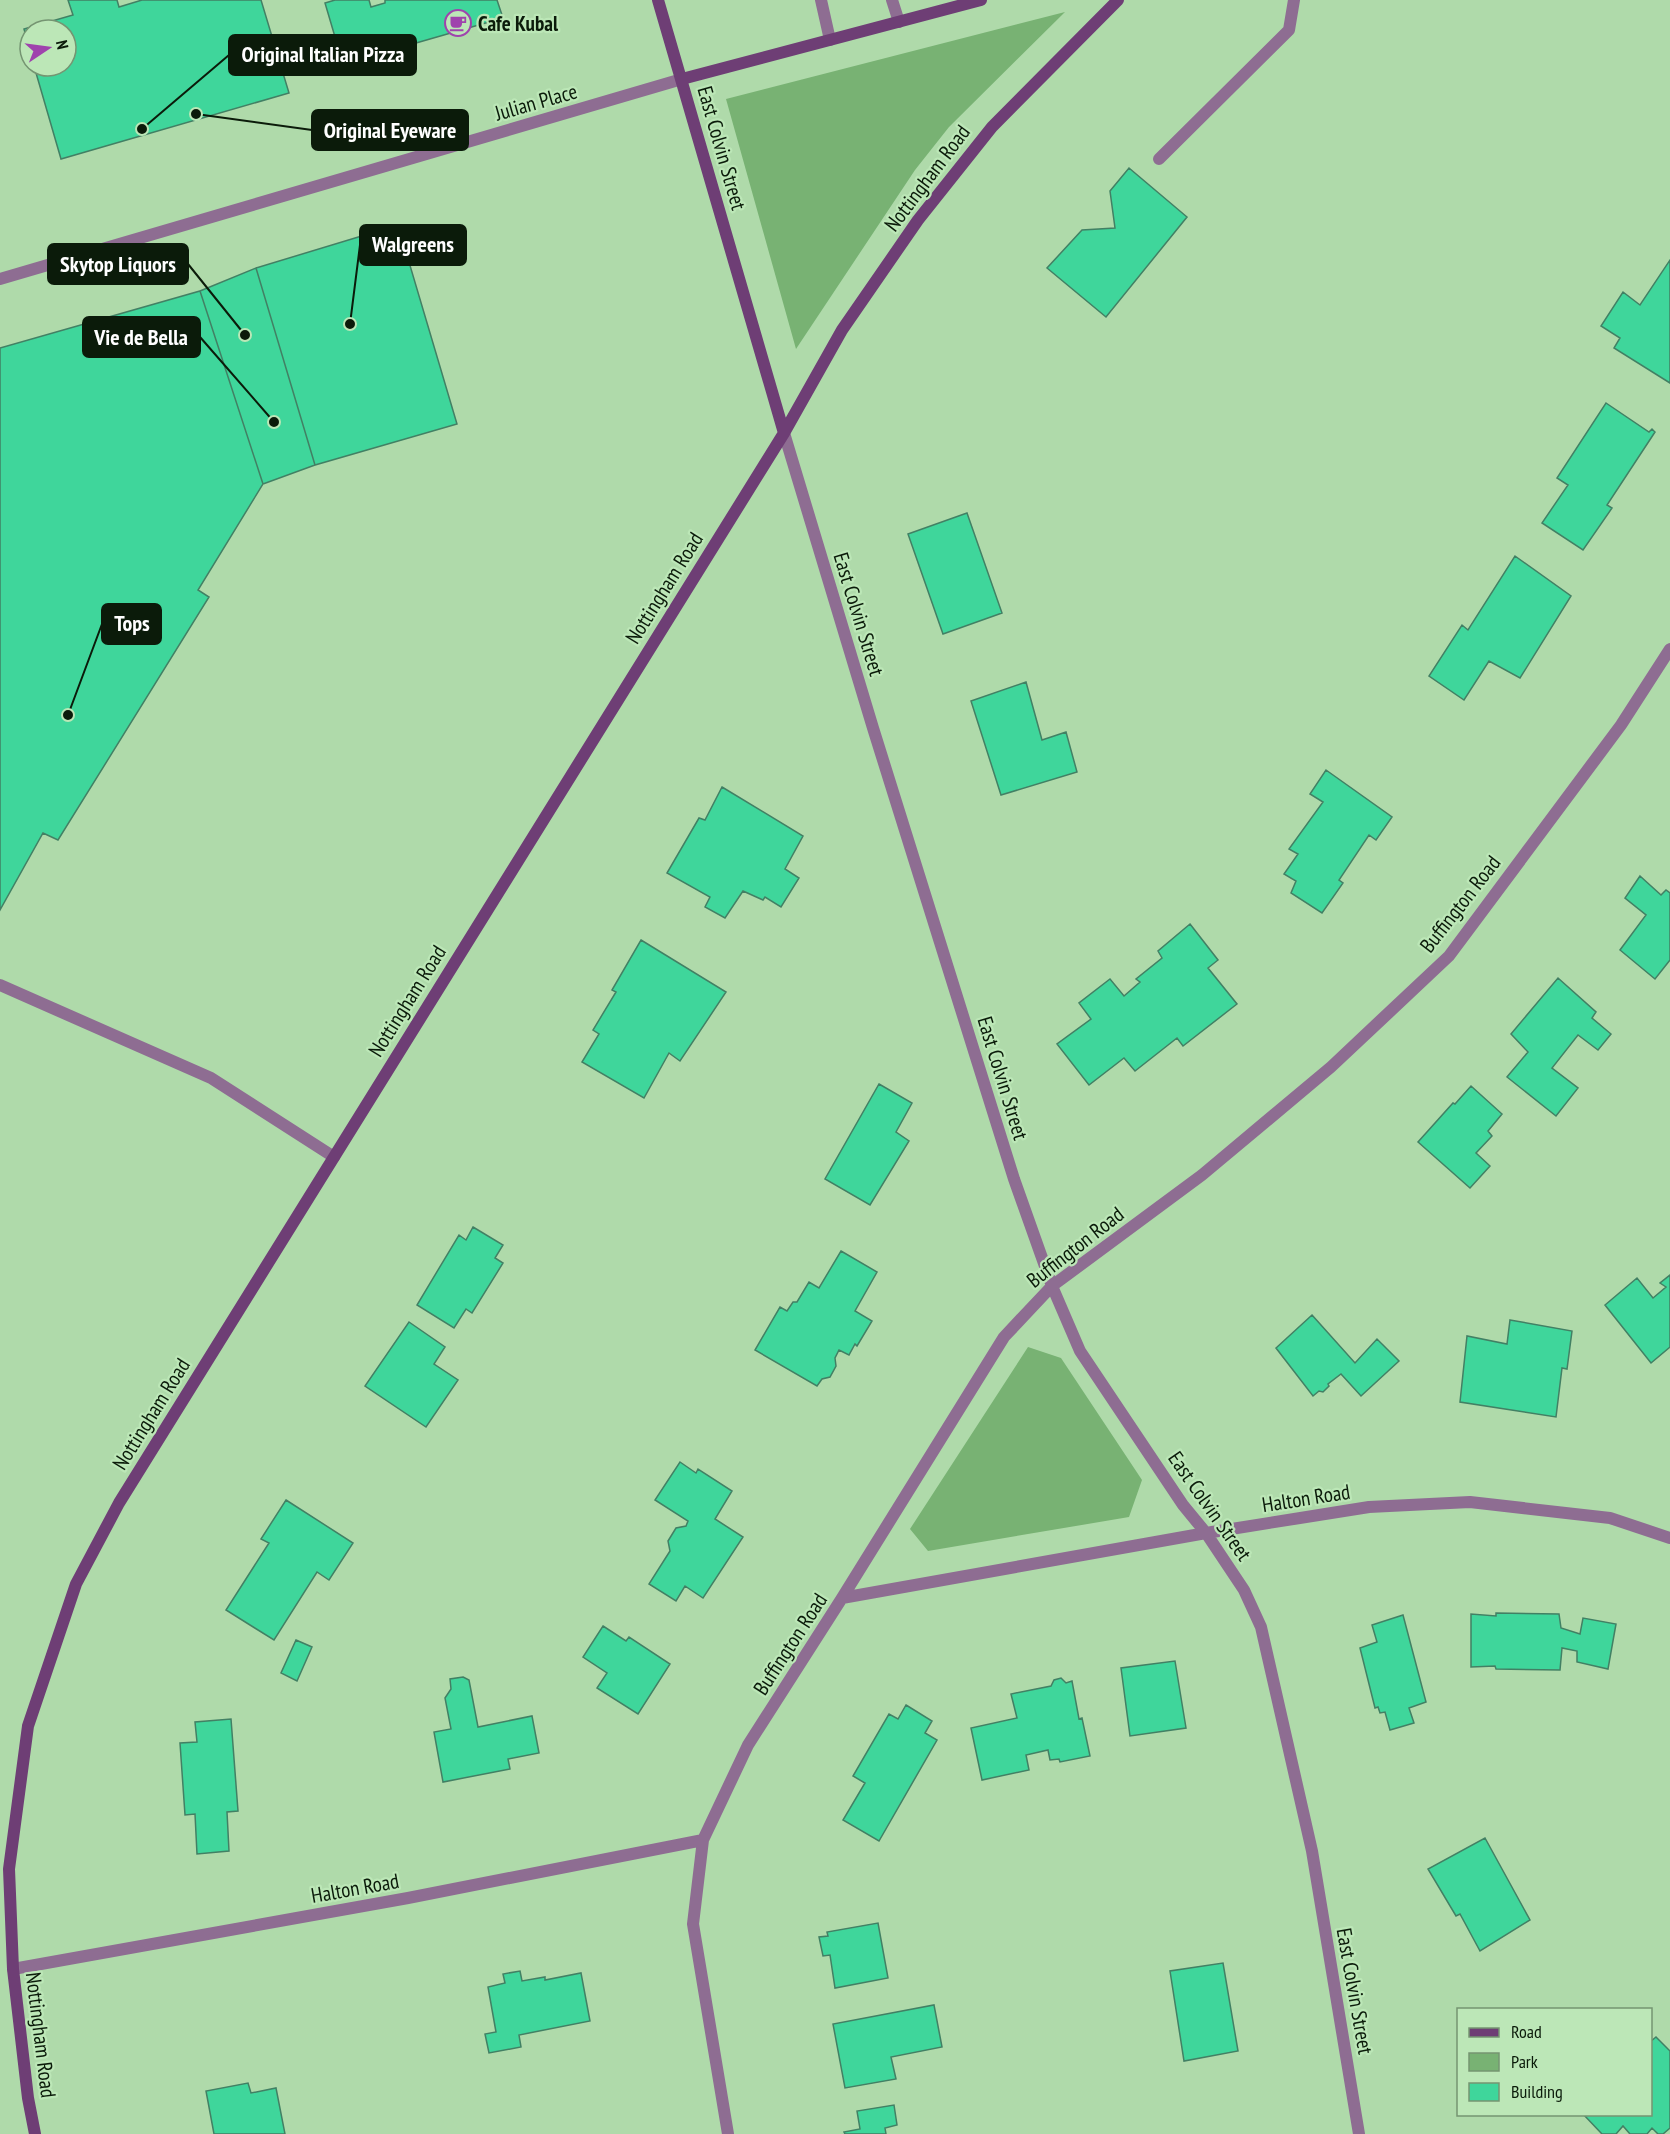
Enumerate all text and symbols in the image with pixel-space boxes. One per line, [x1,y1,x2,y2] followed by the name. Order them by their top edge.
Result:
[443,8,473,38] cafe icon: Cafe Kubal
[478,10,559,37] place label: Cafe Kubal
[18,18,78,78] north arrow
[229,35,416,75] callout: Original Italian Pizza
[52,38,73,51] text: N
[242,40,404,68] text: Original Italian Pizza
[491,77,580,127] street label: Julian Place
[691,83,753,213] street label: East Colvin Street
[312,110,468,150] callout: Original Eyeware
[324,116,456,144] text: Original Eyeware
[878,119,976,237] street label: Nottingham Road
[360,225,466,265] callout: Walgreens
[371,230,454,258] text: Walgreens
[48,244,188,284] callout: Skytop Liquors
[60,250,176,278] text: Skytop Liquors
[83,317,200,357] callout: Vie de Bella
[93,323,188,351] text: Vie de Bella
[619,527,709,649] street label: Nottingham Road
[827,549,891,679] street label: East Colvin Street
[102,604,161,644] callout: Tops
[114,609,150,637] text: Tops
[1414,850,1506,958] street label: Buffington Road
[362,940,452,1062] street label: Nottingham Road
[971,1013,1035,1143] street label: East Colvin Street
[1021,1201,1129,1293] street label: Buffington Road
[106,1353,196,1475] street label: Nottingham Road
[1162,1446,1258,1566] street label: East Colvin Street
[1260,1478,1352,1518] street label: Halton Road
[747,1588,833,1700] street label: Buffington Road
[309,1867,401,1909] street label: Halton Road
[1331,1926,1379,2056] street label: East Colvin Street
[20,1971,62,2099] street label: Nottingham Road
[1457,2008,1652,2116] legend
[1511,2020,1542,2043] text: Road
[1511,2050,1538,2073] text: Park
[1511,2080,1563,2103] text: Building

